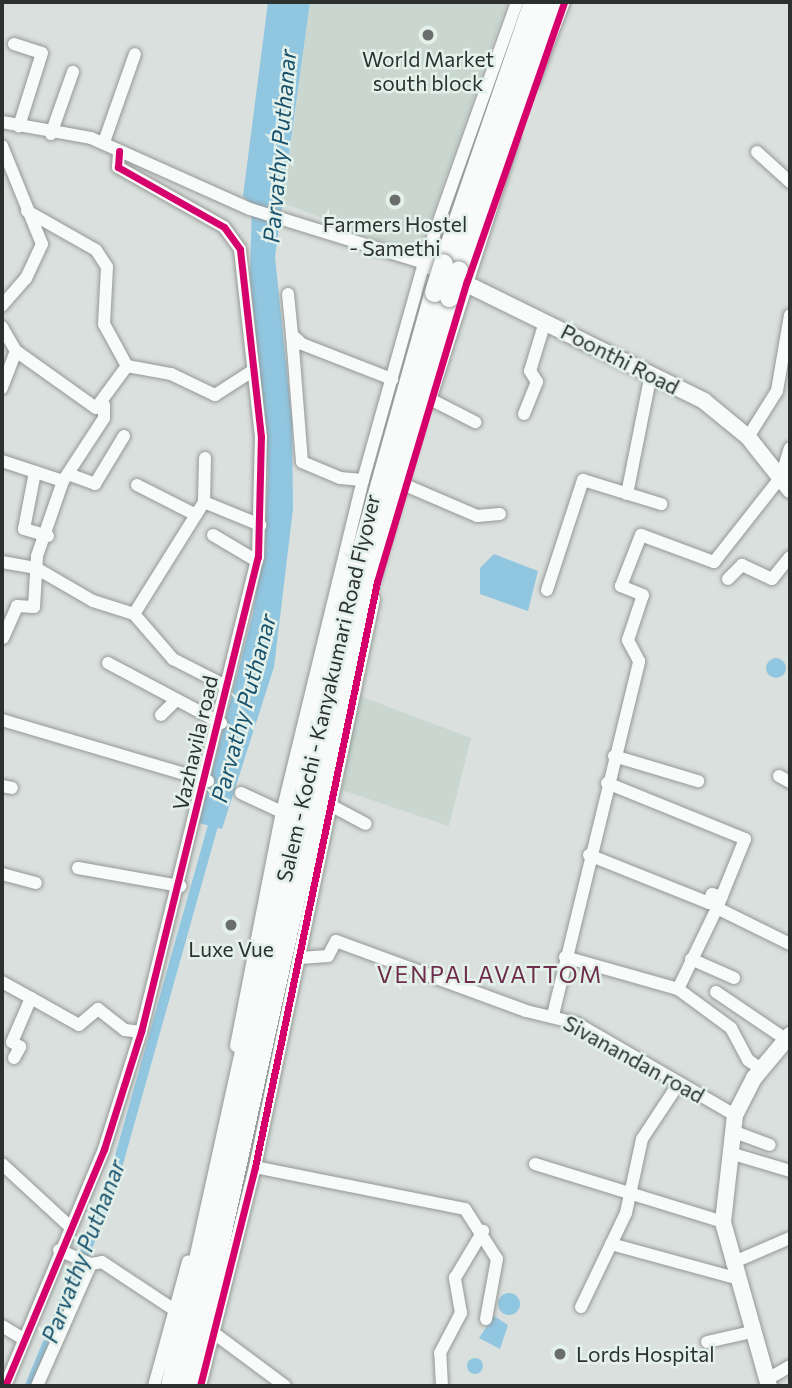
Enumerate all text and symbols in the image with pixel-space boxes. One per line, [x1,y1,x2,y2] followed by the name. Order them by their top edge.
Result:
[420,27,436,43] marker: World Market south block
[362,46,494,96] place label: World Market south block
[257,48,301,244] water label: Parvathy Puthanar
[387,192,403,208] marker: Farmers Hostel - Samethi
[323,211,467,261] place label: Farmers Hostel - Samethi
[557,318,683,400] street label: Poonthi Road
[271,492,385,884] street label: Salem - Kochi - Kanyakumari Road Flyover
[205,611,281,805] water label: Parvathy Puthanar
[167,673,223,813] street label: Vazhavila road
[223,917,239,933] marker: Luxe Vue
[188,936,274,962] place label: Luxe Vue
[378,960,602,988] district label: VENPALAVATTOM
[559,1010,709,1108] street label: Sivanandan road
[35,1156,131,1346] water label: Parvathy Puthanar
[576,1341,715,1367] place label: Lords Hospital
[550,1344,570,1364] marker: Lords Hospital

